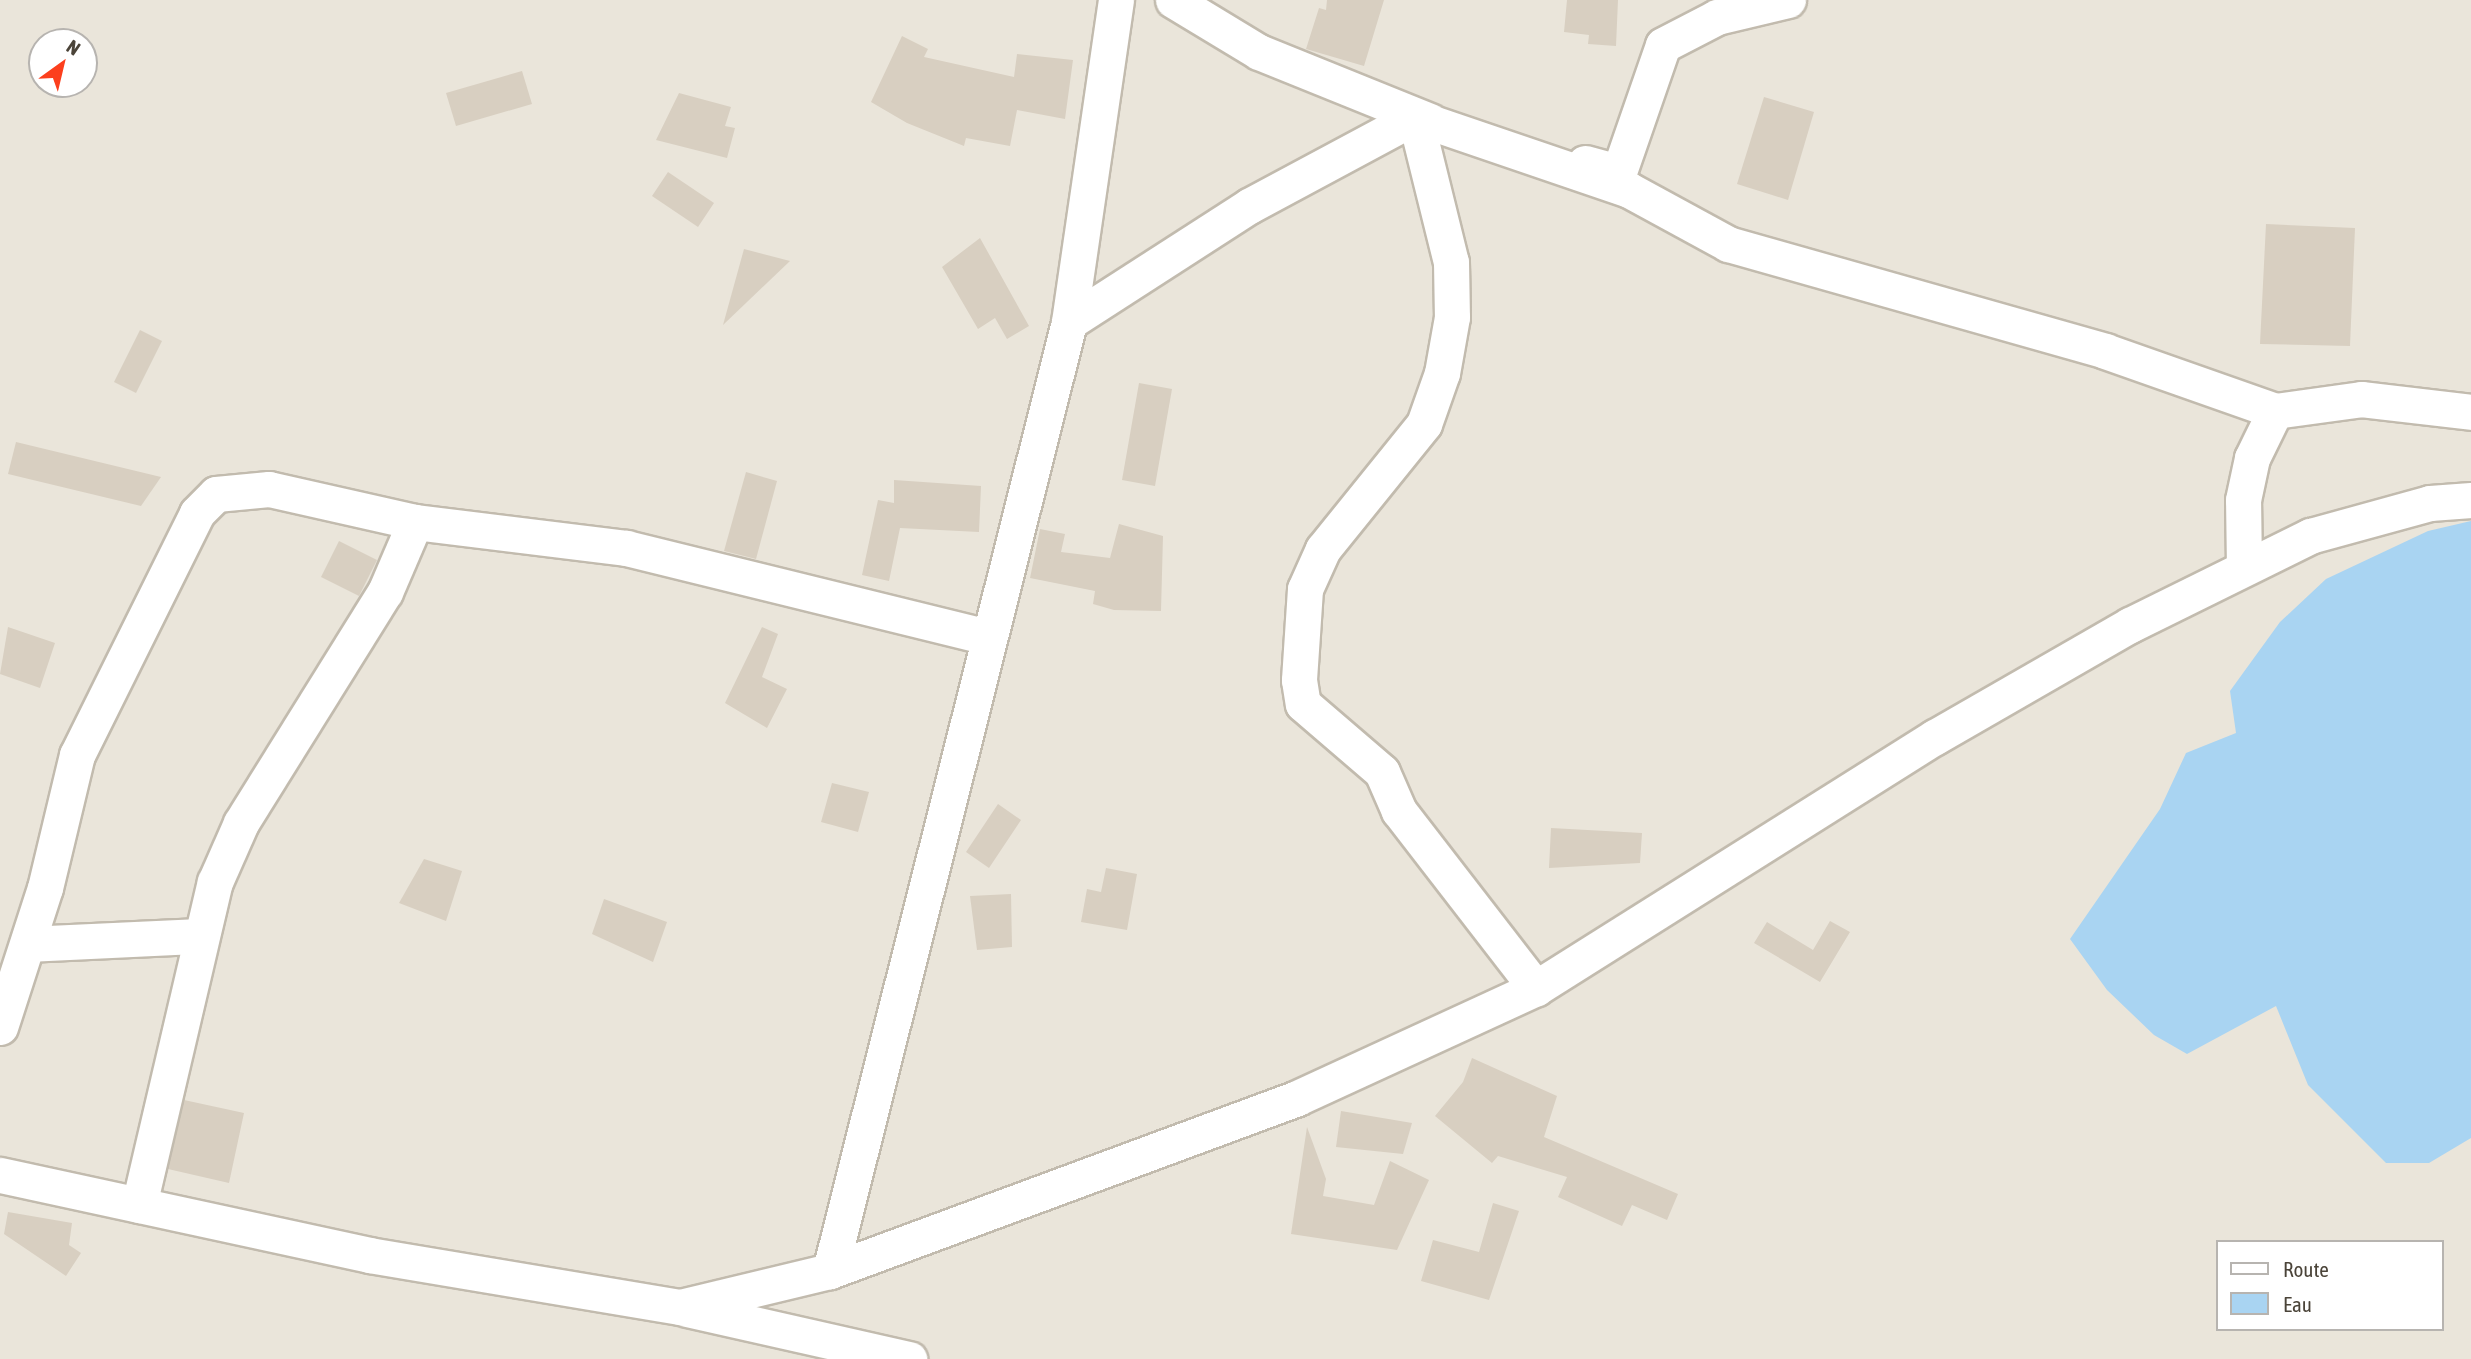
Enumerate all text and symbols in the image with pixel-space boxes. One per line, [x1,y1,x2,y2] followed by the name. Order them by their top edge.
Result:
[28,28,98,98] north arrow
[63,35,84,60] text: N
[2216,1240,2443,1331] legend
[2283,1257,2329,1281] text: Route
[2283,1292,2312,1316] text: Eau

